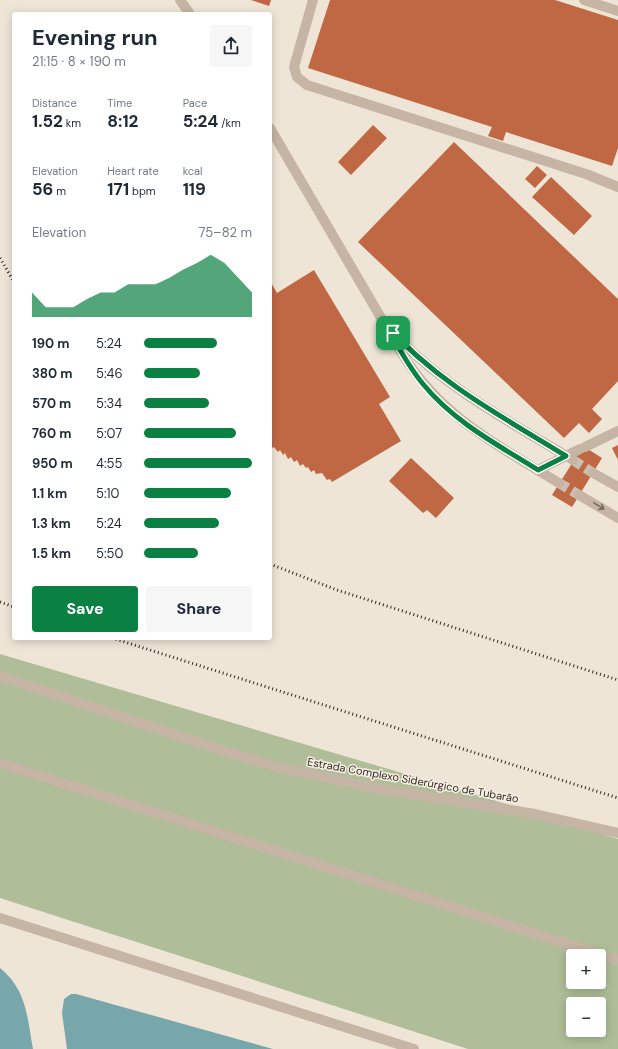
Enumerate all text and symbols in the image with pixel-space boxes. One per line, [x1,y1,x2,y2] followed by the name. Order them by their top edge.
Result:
[32,23,158,52] text: Evening run
[210,25,252,67] button: share
[32,53,126,70] text: 21:15 · 8 × 190 m
[32,96,77,110] text: Distance
[107,96,132,110] text: Time
[183,96,207,110] text: Pace
[32,110,63,132] text: 1.52
[107,110,138,132] text: 8:12
[183,110,218,132] text: 5:24
[63,116,81,130] text: km
[218,116,241,130] text: /km
[32,164,78,178] text: Elevation
[107,164,159,178] text: Heart rate
[183,164,203,178] text: kcal
[32,178,53,200] text: 56
[107,178,129,200] text: 171
[183,178,206,200] text: 119
[53,184,66,198] text: m
[129,184,156,198] text: bpm
[32,224,86,241] text: Elevation
[199,224,252,241] text: 75–82 m
[376,316,410,350] pin
[382,322,404,344] icon: arrive
[32,335,69,352] text: 190 m
[96,335,122,352] text: 5:24
[32,365,73,382] text: 380 m
[96,365,123,382] text: 5:46
[32,395,71,412] text: 570 m
[96,395,122,412] text: 5:34
[32,425,72,442] text: 760 m
[96,425,122,442] text: 5:07
[32,455,73,472] text: 950 m
[96,455,122,472] text: 4:55
[32,485,67,502] text: 1.1 km
[96,485,120,502] text: 5:10
[593,503,605,511] one-way arrow
[32,515,71,532] text: 1.3 km
[96,515,122,532] text: 5:24
[32,545,71,562] text: 1.5 km
[96,545,123,562] text: 5:50
[32,586,138,632] button: Save
[146,586,252,632] button: Share
[306,754,520,806] street label: Estrada Complexo Siderúrgico de Tubarão
[566,949,606,1037] map controls
[566,949,606,989] button: +
[566,997,606,1037] button: −

